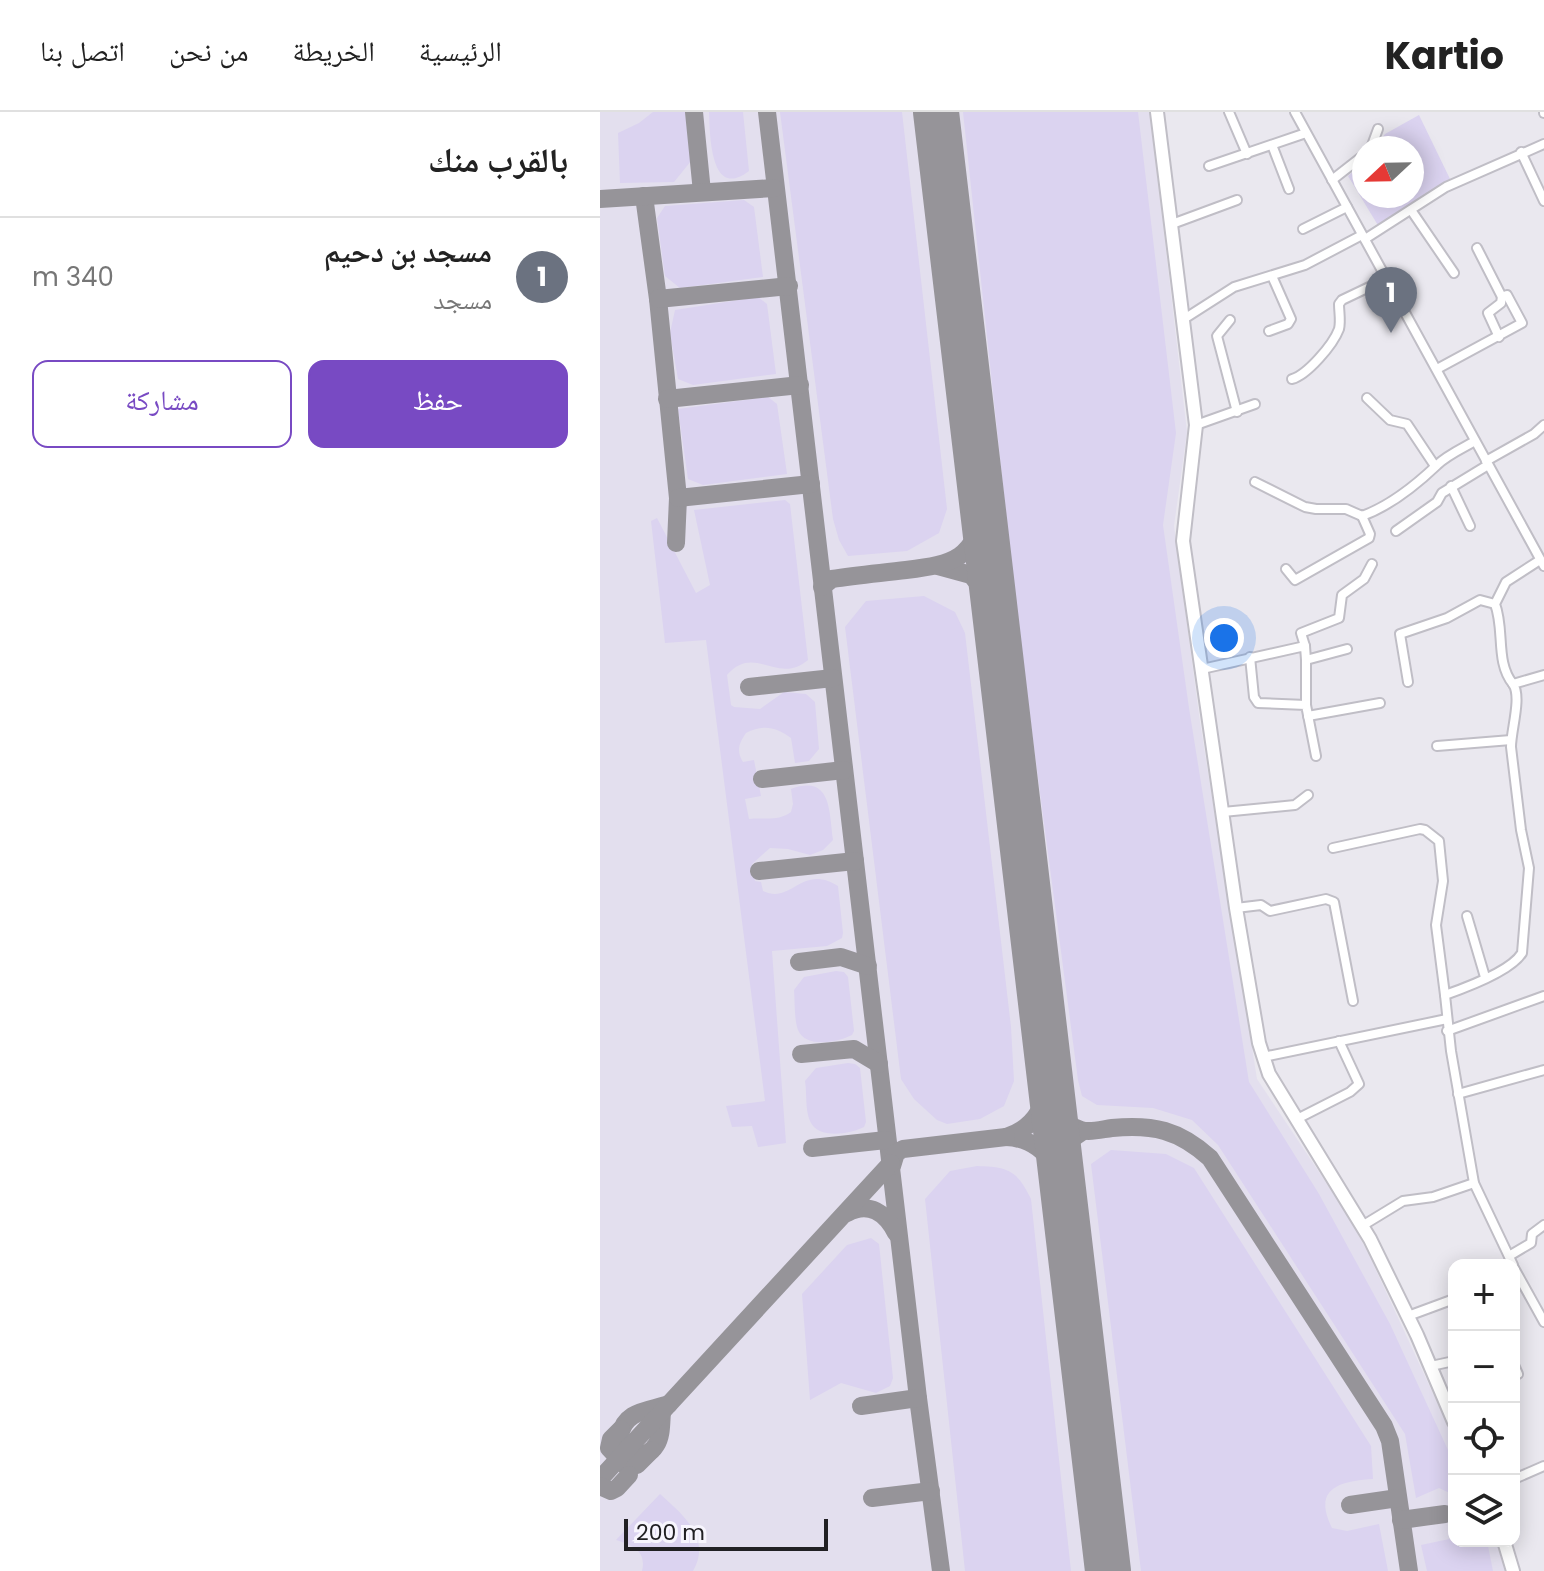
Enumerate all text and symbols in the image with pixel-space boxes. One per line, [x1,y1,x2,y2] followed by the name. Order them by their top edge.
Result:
[1385,29,1504,82] text: Kartio
[40,32,125,71] text: اتصل بنا
[169,32,248,71] text: من نحن
[292,32,375,71] text: الخريطة
[419,32,502,71] text: الرئيسية
[428,136,568,184] text: بالقرب منك
[1352,136,1424,208] north arrow
[324,230,492,273] text: مسجد بن دحيم
[32,259,114,295] text: 340 m
[537,259,547,295] text: 1
[1365,267,1417,333] pin: 1
[433,282,492,318] text: مسجد
[32,360,292,448] button: مشاركة
[308,360,568,448] button: حفظ
[1204,618,1244,658] your location
[1448,1259,1520,1547] map controls
[1448,1259,1520,1331] button: +
[1448,1331,1520,1403] button: −
[1448,1403,1520,1475] button: locate
[1448,1475,1520,1547] button: layers
[624,1515,828,1551] scale bar
[636,1517,705,1548] text: 200 m

